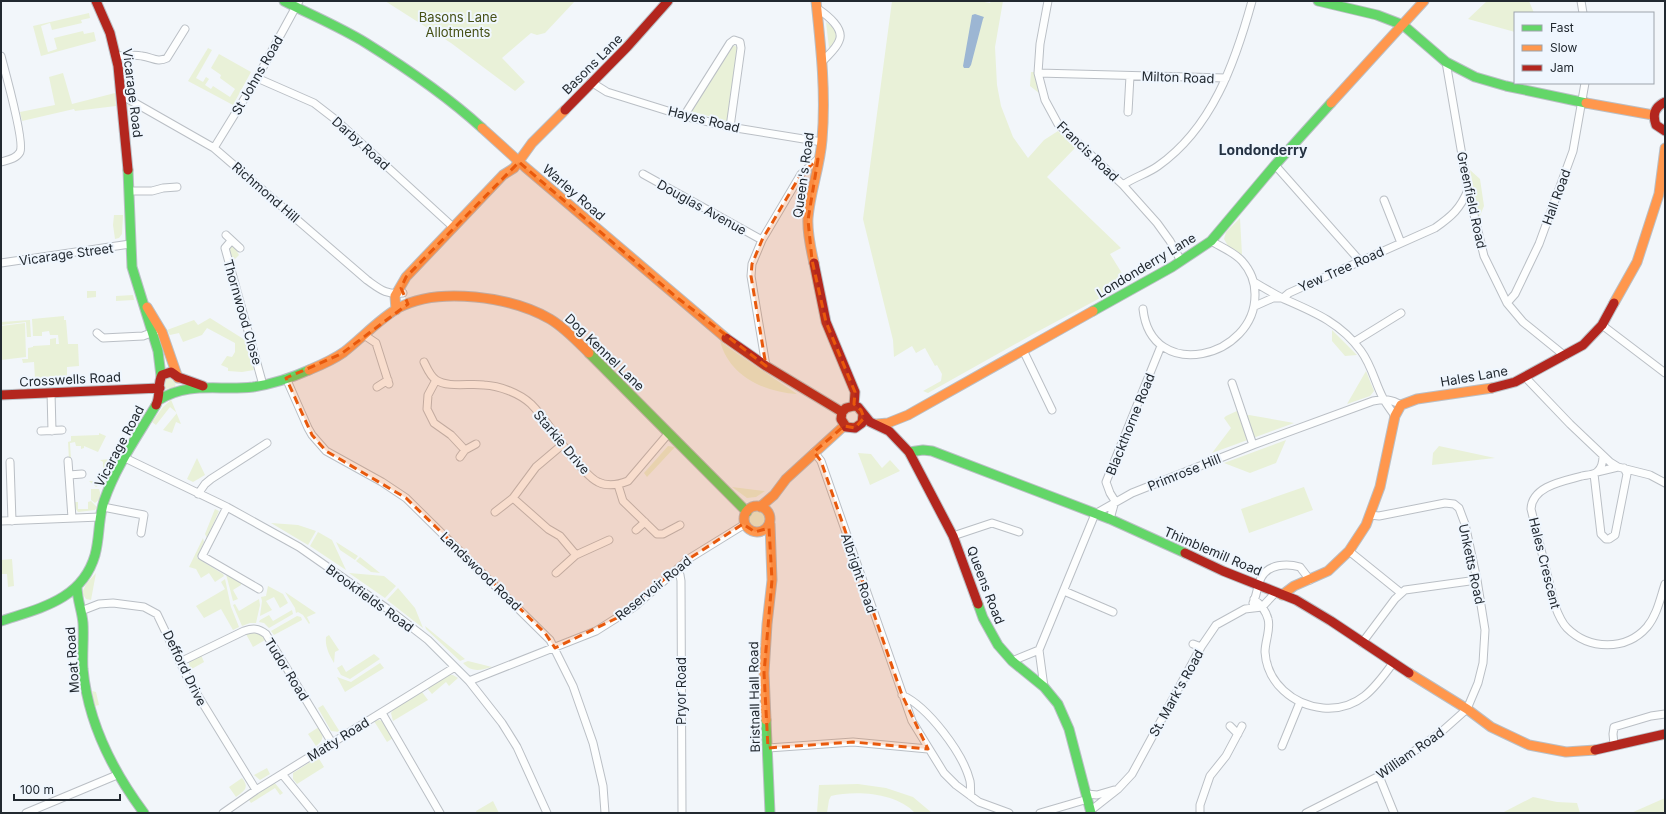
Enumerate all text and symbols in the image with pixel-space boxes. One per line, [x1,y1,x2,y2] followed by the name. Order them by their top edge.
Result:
[419,9,497,40] park label: Basons Lane Allotments
[1514,12,1654,84] legend
[1550,20,1574,35] text: Fast
[559,31,625,97] street label: Basons Lane
[228,33,286,117] street label: St Johns Road
[1550,40,1578,55] text: Slow
[120,47,146,139] street label: Vicarage Road
[1550,60,1574,75] text: Jam
[1141,68,1215,86] street label: Milton Road
[667,102,741,136] street label: Hayes Road
[329,113,393,173] street label: Darby Road
[1054,118,1122,184] street label: Francis Road
[789,131,817,219] street label: Queen's Road
[1219,141,1308,158] district label: Londonderry
[1454,150,1490,250] street label: Greenfield Road
[229,158,303,226] street label: Richmond Hill
[540,161,608,223] street label: Warley Road
[1539,167,1573,227] street label: Hall Road
[655,176,749,238] street label: Douglas Avenue
[1094,229,1198,301] street label: Londonderry Lane
[18,239,114,269] street label: Vicarage Street
[1296,243,1386,295] street label: Yew Tree Road
[220,257,266,367] street label: Thornwood Close
[562,310,648,394] street label: Dog Kennel Lane
[1439,362,1509,390] street label: Hales Lane
[19,368,121,390] street label: Crosswells Road
[1102,371,1158,477] street label: Blackthorne Road
[91,403,147,489] street label: Vicarage Road
[531,407,593,477] street label: Starkie Drive
[1145,450,1223,494] street label: Primrose Hill
[1526,516,1564,610] street label: Hales Crescent
[1456,522,1488,606] street label: Unketts Road
[1161,523,1265,579] street label: Thimblemill Road
[437,528,525,614] street label: Landswood Road
[838,531,880,615] street label: Albright Road
[964,544,1008,626] street label: Queens Road
[612,552,694,624] street label: Reservoir Road
[323,561,417,635] street label: Brookfields Road
[62,626,82,694] street label: Moat Road
[160,628,210,708] street label: Defford Drive
[261,635,313,703] street label: Tudor Road
[745,641,763,753] street label: Bristnall Hall Road
[1145,647,1207,739] street label: St. Mark's Road
[673,657,689,725] street label: Pryor Road
[304,714,372,764] street label: Matty Road
[1373,724,1447,782] street label: William Road
[14,776,120,802] scale bar
[20,782,54,797] text: 100 m

